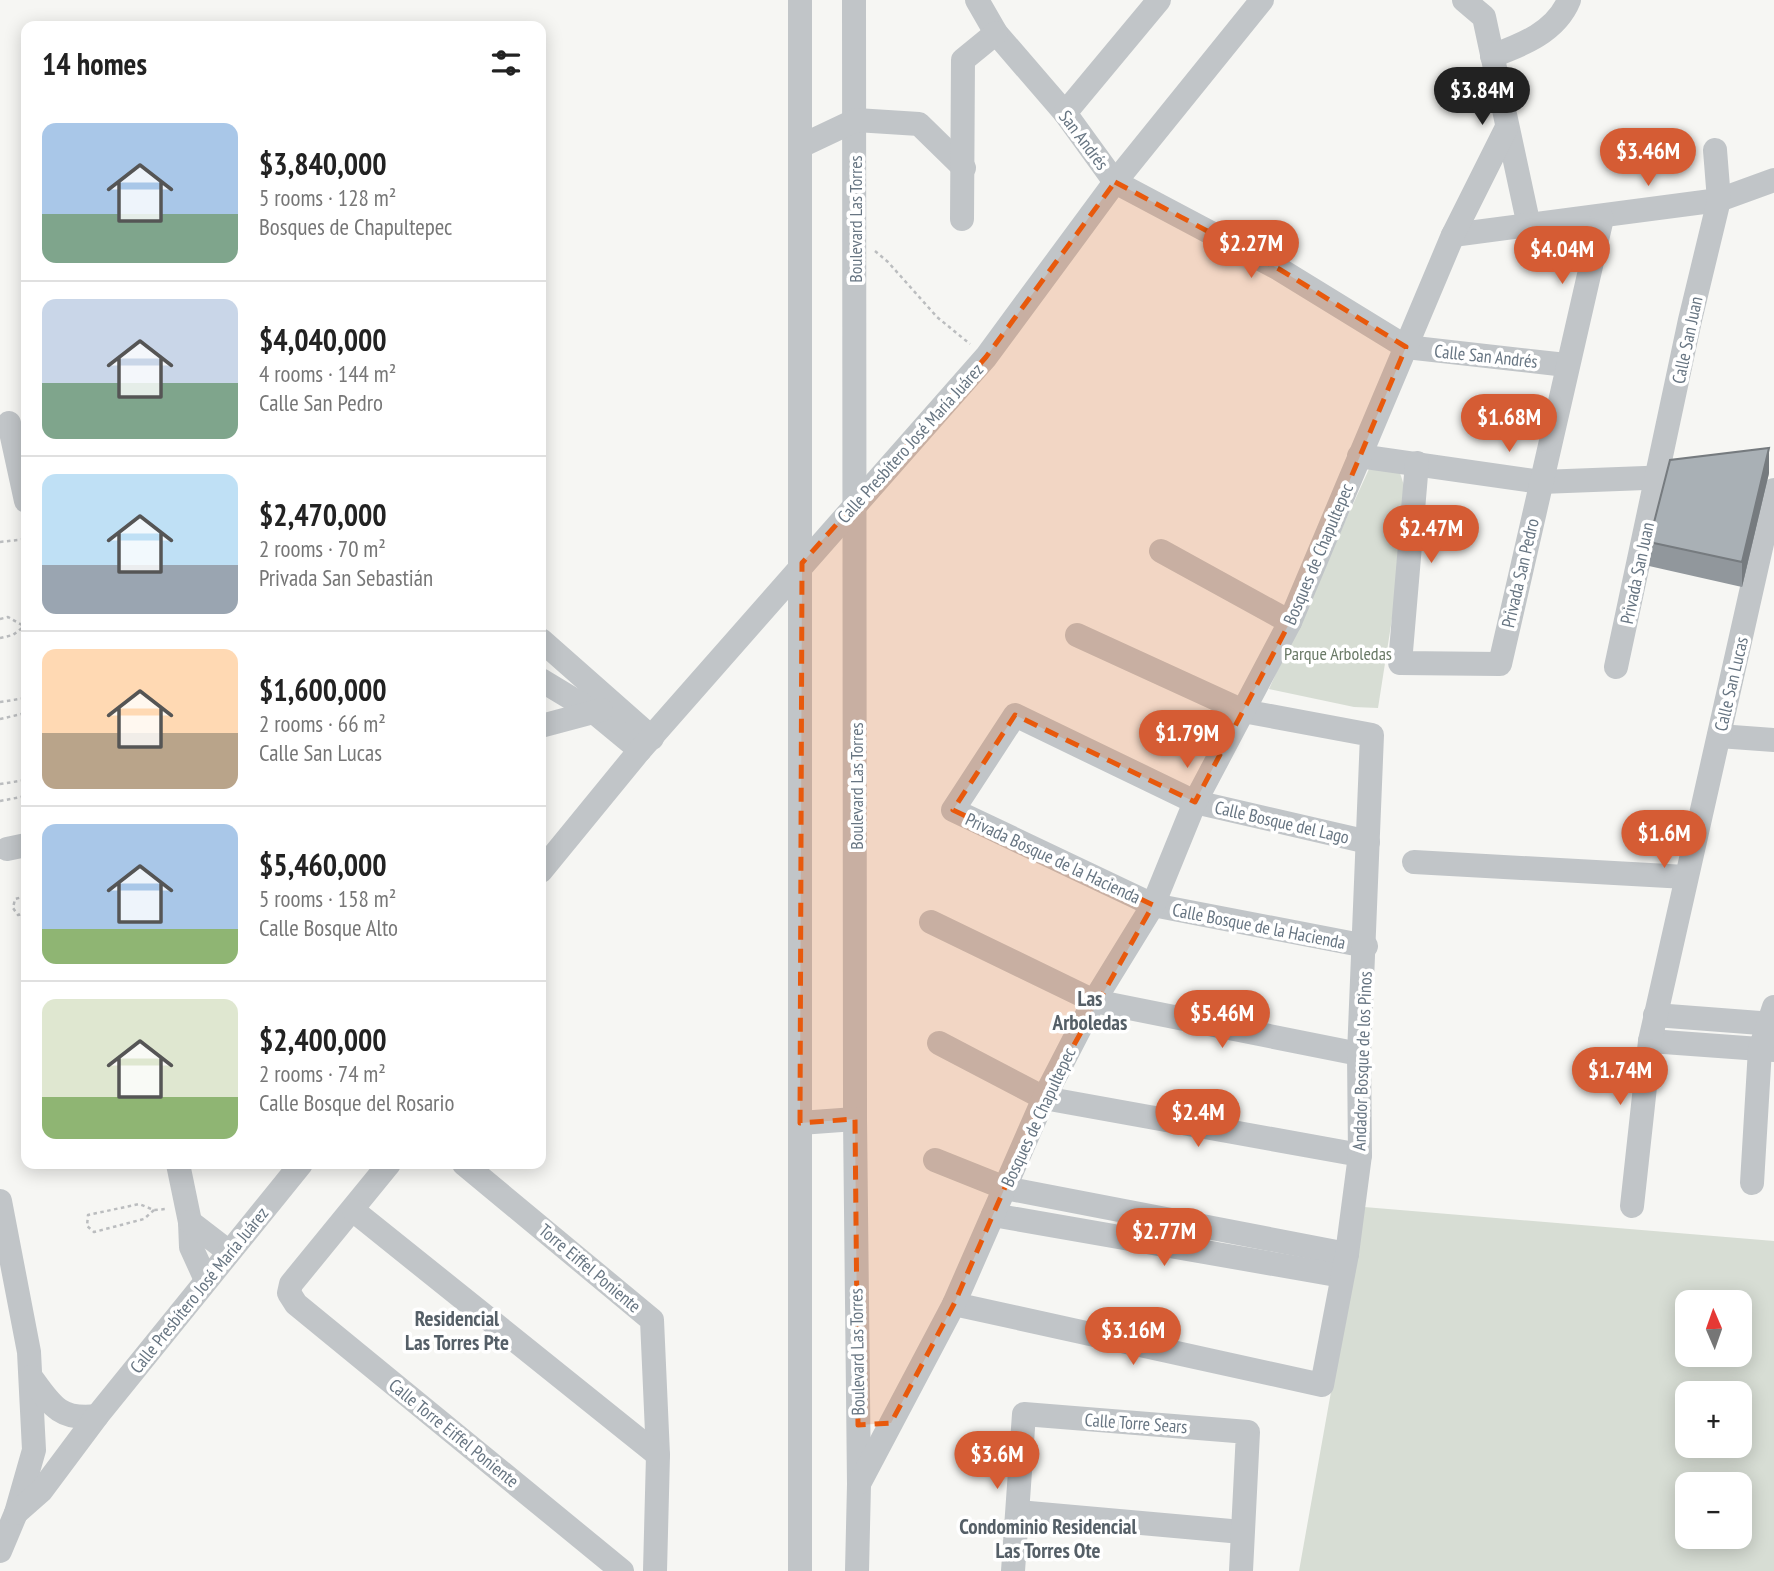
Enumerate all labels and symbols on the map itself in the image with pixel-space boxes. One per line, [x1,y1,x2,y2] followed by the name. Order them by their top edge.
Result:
[1425,68,1539,127] pin: $3.84M
[1054,106,1114,174] street label: San Andrés
[1591,128,1705,188] pin: $3.46M
[844,155,867,283] street label: Boulevard Las Torres
[1194,220,1308,280] pin: $2.27M
[1505,226,1619,286] pin: $4.04M
[1667,294,1707,386] street label: Calle San Juan
[1433,339,1539,373] street label: Calle San Andrés
[832,358,988,528] street label: Calle Presbítero José María Juárez
[1452,394,1566,454] pin: $1.68M
[1278,479,1358,628] street label: Bosques de Chapultepec
[1374,505,1488,565] pin: $2.47M
[1496,516,1544,630] street label: Privada San Pedro
[1615,520,1659,626] street label: Privada San Juan
[1709,635,1753,733] street label: Calle San Lucas
[1284,642,1392,665] park label: Parque Arboledas
[1130,710,1244,770] pin: $1.79M
[845,722,868,850] street label: Boulevard Las Torres
[1213,795,1352,849] street label: Calle Bosque del Lago
[962,807,1144,909] street label: Privada Bosque de la Hacienda
[1615,810,1713,870] pin: $1.6M
[1171,898,1347,954] street label: Calle Bosque de la Hacienda
[1347,971,1377,1151] street label: Andador Bosque de los Pinos
[1052,985,1127,1036] district label: Las Arboledas
[1165,990,1279,1050] pin: $5.46M
[996,1043,1081,1190] street label: Bosques de Chapultepec
[1563,1048,1677,1107] pin: $1.74M
[1149,1090,1247,1149] pin: $2.4M
[125,1202,273,1378] street label: Calle Presbítero José María Juárez
[1107,1208,1221,1268] pin: $2.77M
[534,1219,646,1317] street label: Torre Eiffel Poniente
[844,1288,870,1416] street label: Boulevard Las Torres
[1675,1290,1752,1367] north arrow
[405,1305,509,1356] district label: Residencial Las Torres Pte
[1076,1308,1190,1367] pin: $3.16M
[384,1374,524,1492] street label: Calle Torre Eiffel Poniente
[1084,1408,1188,1438] street label: Calle Torre Sears
[948,1432,1046,1491] pin: $3.6M
[959,1513,1138,1564] district label: Condominio Residencial Las Torres Ote

